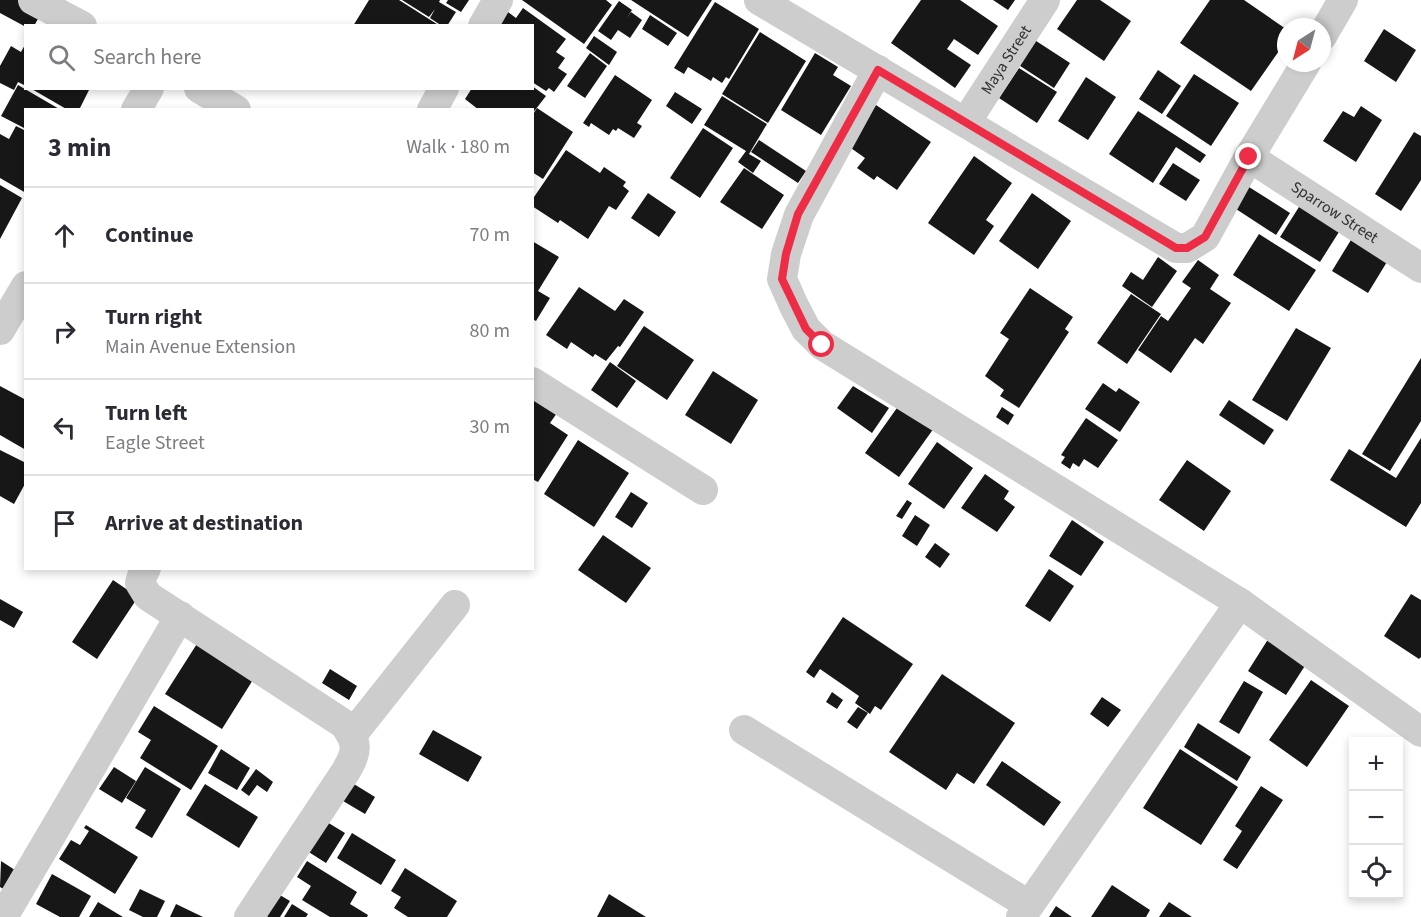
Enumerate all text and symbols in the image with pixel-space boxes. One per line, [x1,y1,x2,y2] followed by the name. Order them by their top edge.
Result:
[1277,18,1331,72] north arrow
[976,21,1037,99] street label: Maya Street
[24,24,534,90] search box
[45,41,78,74] icon: search
[93,41,201,73] text: Search here
[48,129,111,166] text: 3 min
[406,133,510,161] text: Walk · 180 m
[1235,143,1261,169] route end
[1287,176,1383,249] street label: Sparrow Street
[48,219,81,252] icon: ahead
[105,219,194,251] text: Continue
[470,221,510,249] text: 70 m
[105,301,202,333] text: Turn right
[48,315,81,348] icon: right
[470,317,510,345] text: 80 m
[808,331,834,357] route start
[105,333,296,361] text: Main Avenue Extension
[105,397,187,429] text: Turn left
[48,411,81,444] icon: left
[470,413,510,441] text: 30 m
[105,429,205,457] text: Eagle Street
[48,507,81,540] icon: arrive
[105,507,303,539] text: Arrive at destination
[1349,737,1403,899] map controls
[1349,737,1403,791] button: +
[1349,791,1403,845] button: −
[1349,845,1403,899] button: locate

